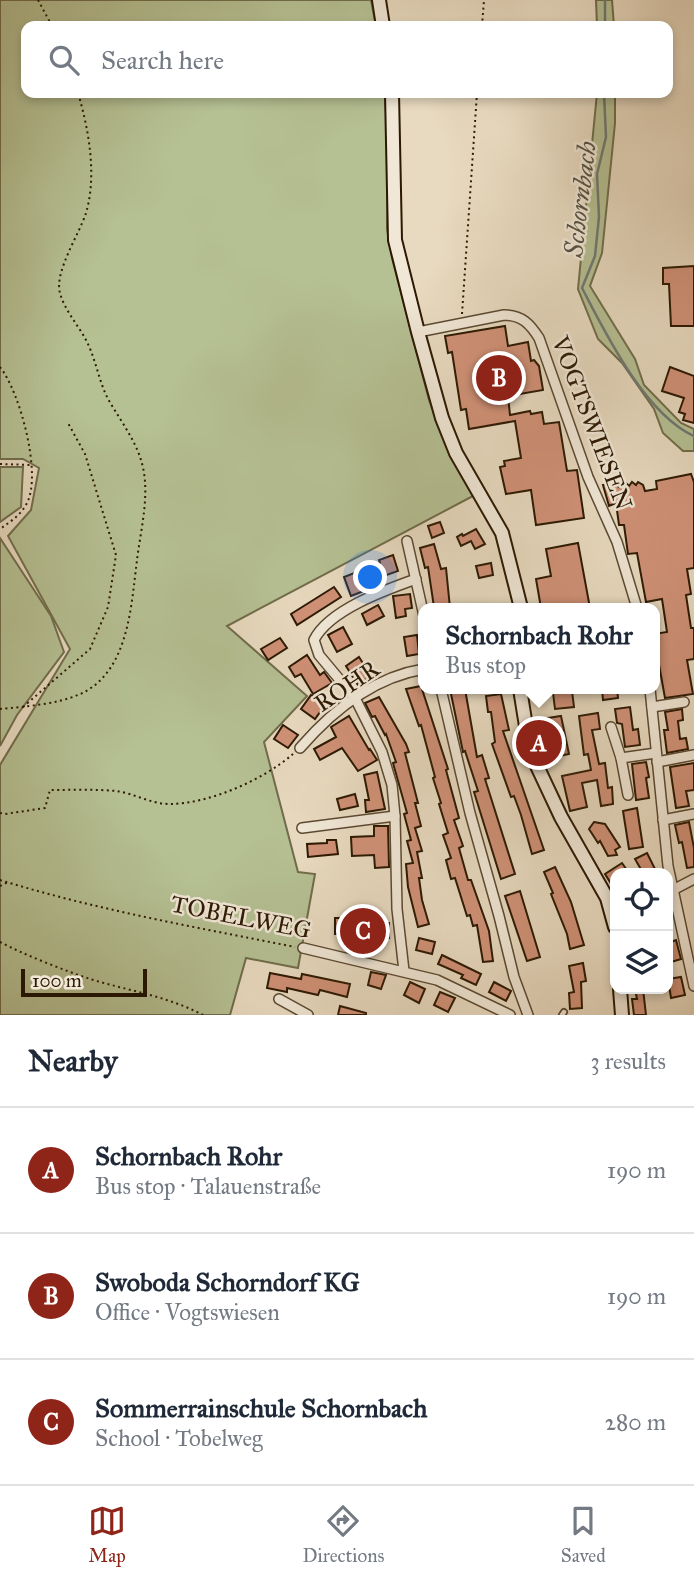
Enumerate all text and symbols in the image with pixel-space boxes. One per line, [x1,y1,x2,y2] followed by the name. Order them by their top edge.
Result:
[21,21,673,98] search box
[45,41,83,79] icon: search
[101,44,224,76] text: Search here
[557,139,603,260] water label: Schornbach
[545,331,639,514] street label: VOGTSWIESEN
[476,352,522,404] pin: B
[353,560,387,594] your location
[418,603,660,694] popup
[445,619,633,651] text: Schornbach Rohr
[445,651,526,679] text: Bus stop
[309,653,386,719] street label: ROHR
[516,717,562,769] pin: A
[610,868,673,994] map controls
[610,868,673,931] button: locate
[168,889,314,945] street label: TOBELWEG
[340,905,386,957] pin: C
[610,931,673,994] button: layers
[21,966,147,998] scale bar
[32,969,82,992] text: 100 m
[28,1043,118,1079] text: Nearby
[590,1047,666,1075] text: 3 results
[95,1140,282,1172] text: Schornbach Rohr
[43,1156,59,1184] text: A
[607,1156,666,1184] text: 190 m
[95,1172,321,1200] text: Bus stop · Talauenstraße
[95,1266,360,1298] text: Swoboda Schorndorf KG
[43,1282,59,1310] text: B
[607,1282,666,1310] text: 190 m
[95,1298,280,1326] text: Office · Vogtswiesen
[95,1392,428,1424] text: Sommerrainschule Schornbach
[43,1408,59,1436] text: C
[605,1408,666,1436] text: 280 m
[95,1424,263,1452] text: School · Tobelweg
[88,1502,126,1567] tab: Map
[302,1502,384,1567] tab: Directions
[561,1502,606,1567] tab: Saved

